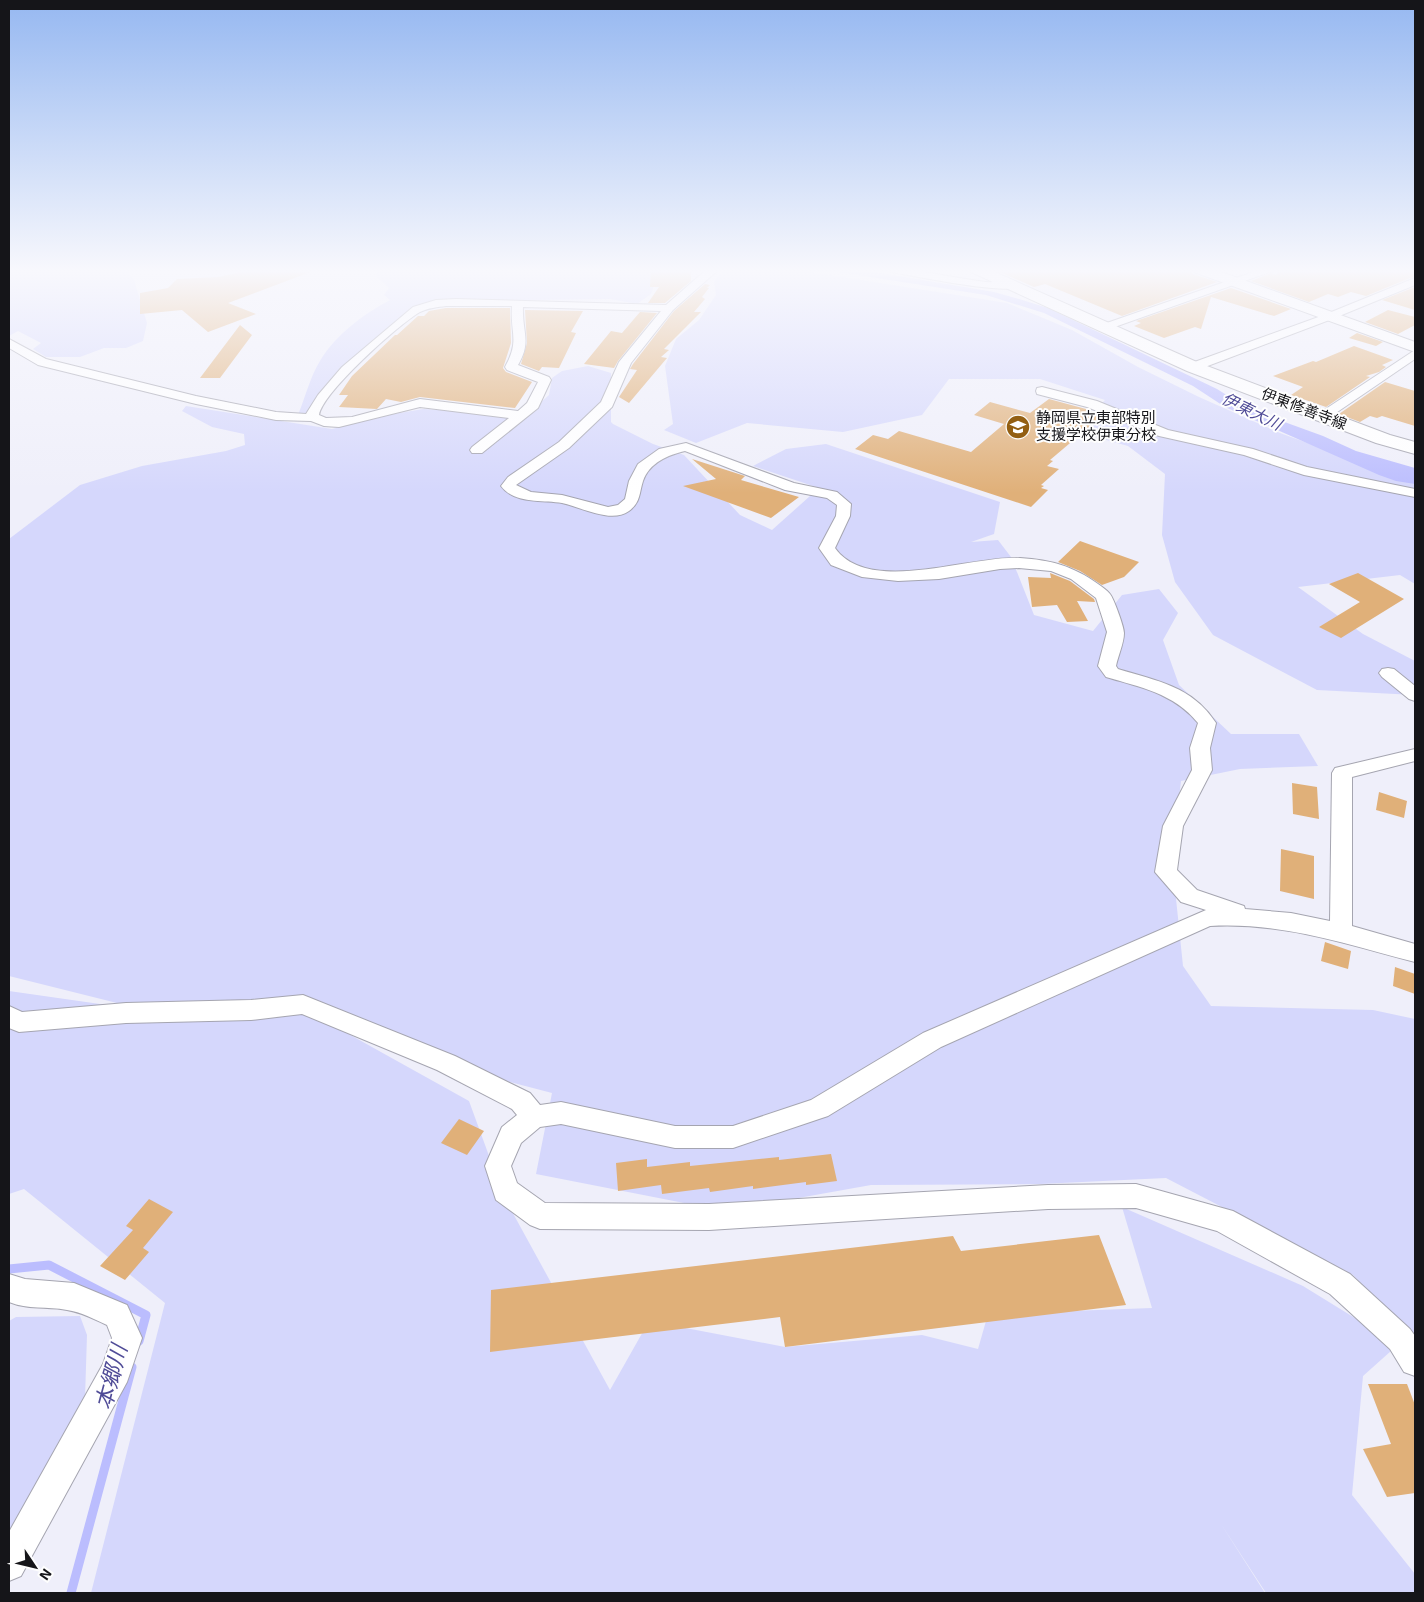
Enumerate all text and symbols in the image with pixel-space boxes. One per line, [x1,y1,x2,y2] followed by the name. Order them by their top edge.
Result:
[1259,384,1350,433] street label: 伊東修善寺線
[1219,388,1287,434] water label: 伊東大川
[1036,408,1156,443] place label: 静岡県立東部特別 支援学校伊東分校
[1005,414,1031,440] school or university icon: 静岡県立東部特別 支援学校伊東分校
[89,1340,132,1412] water label: 本郷川
[10,1542,60,1592] north arrow
[36,1566,56,1584] text: N

